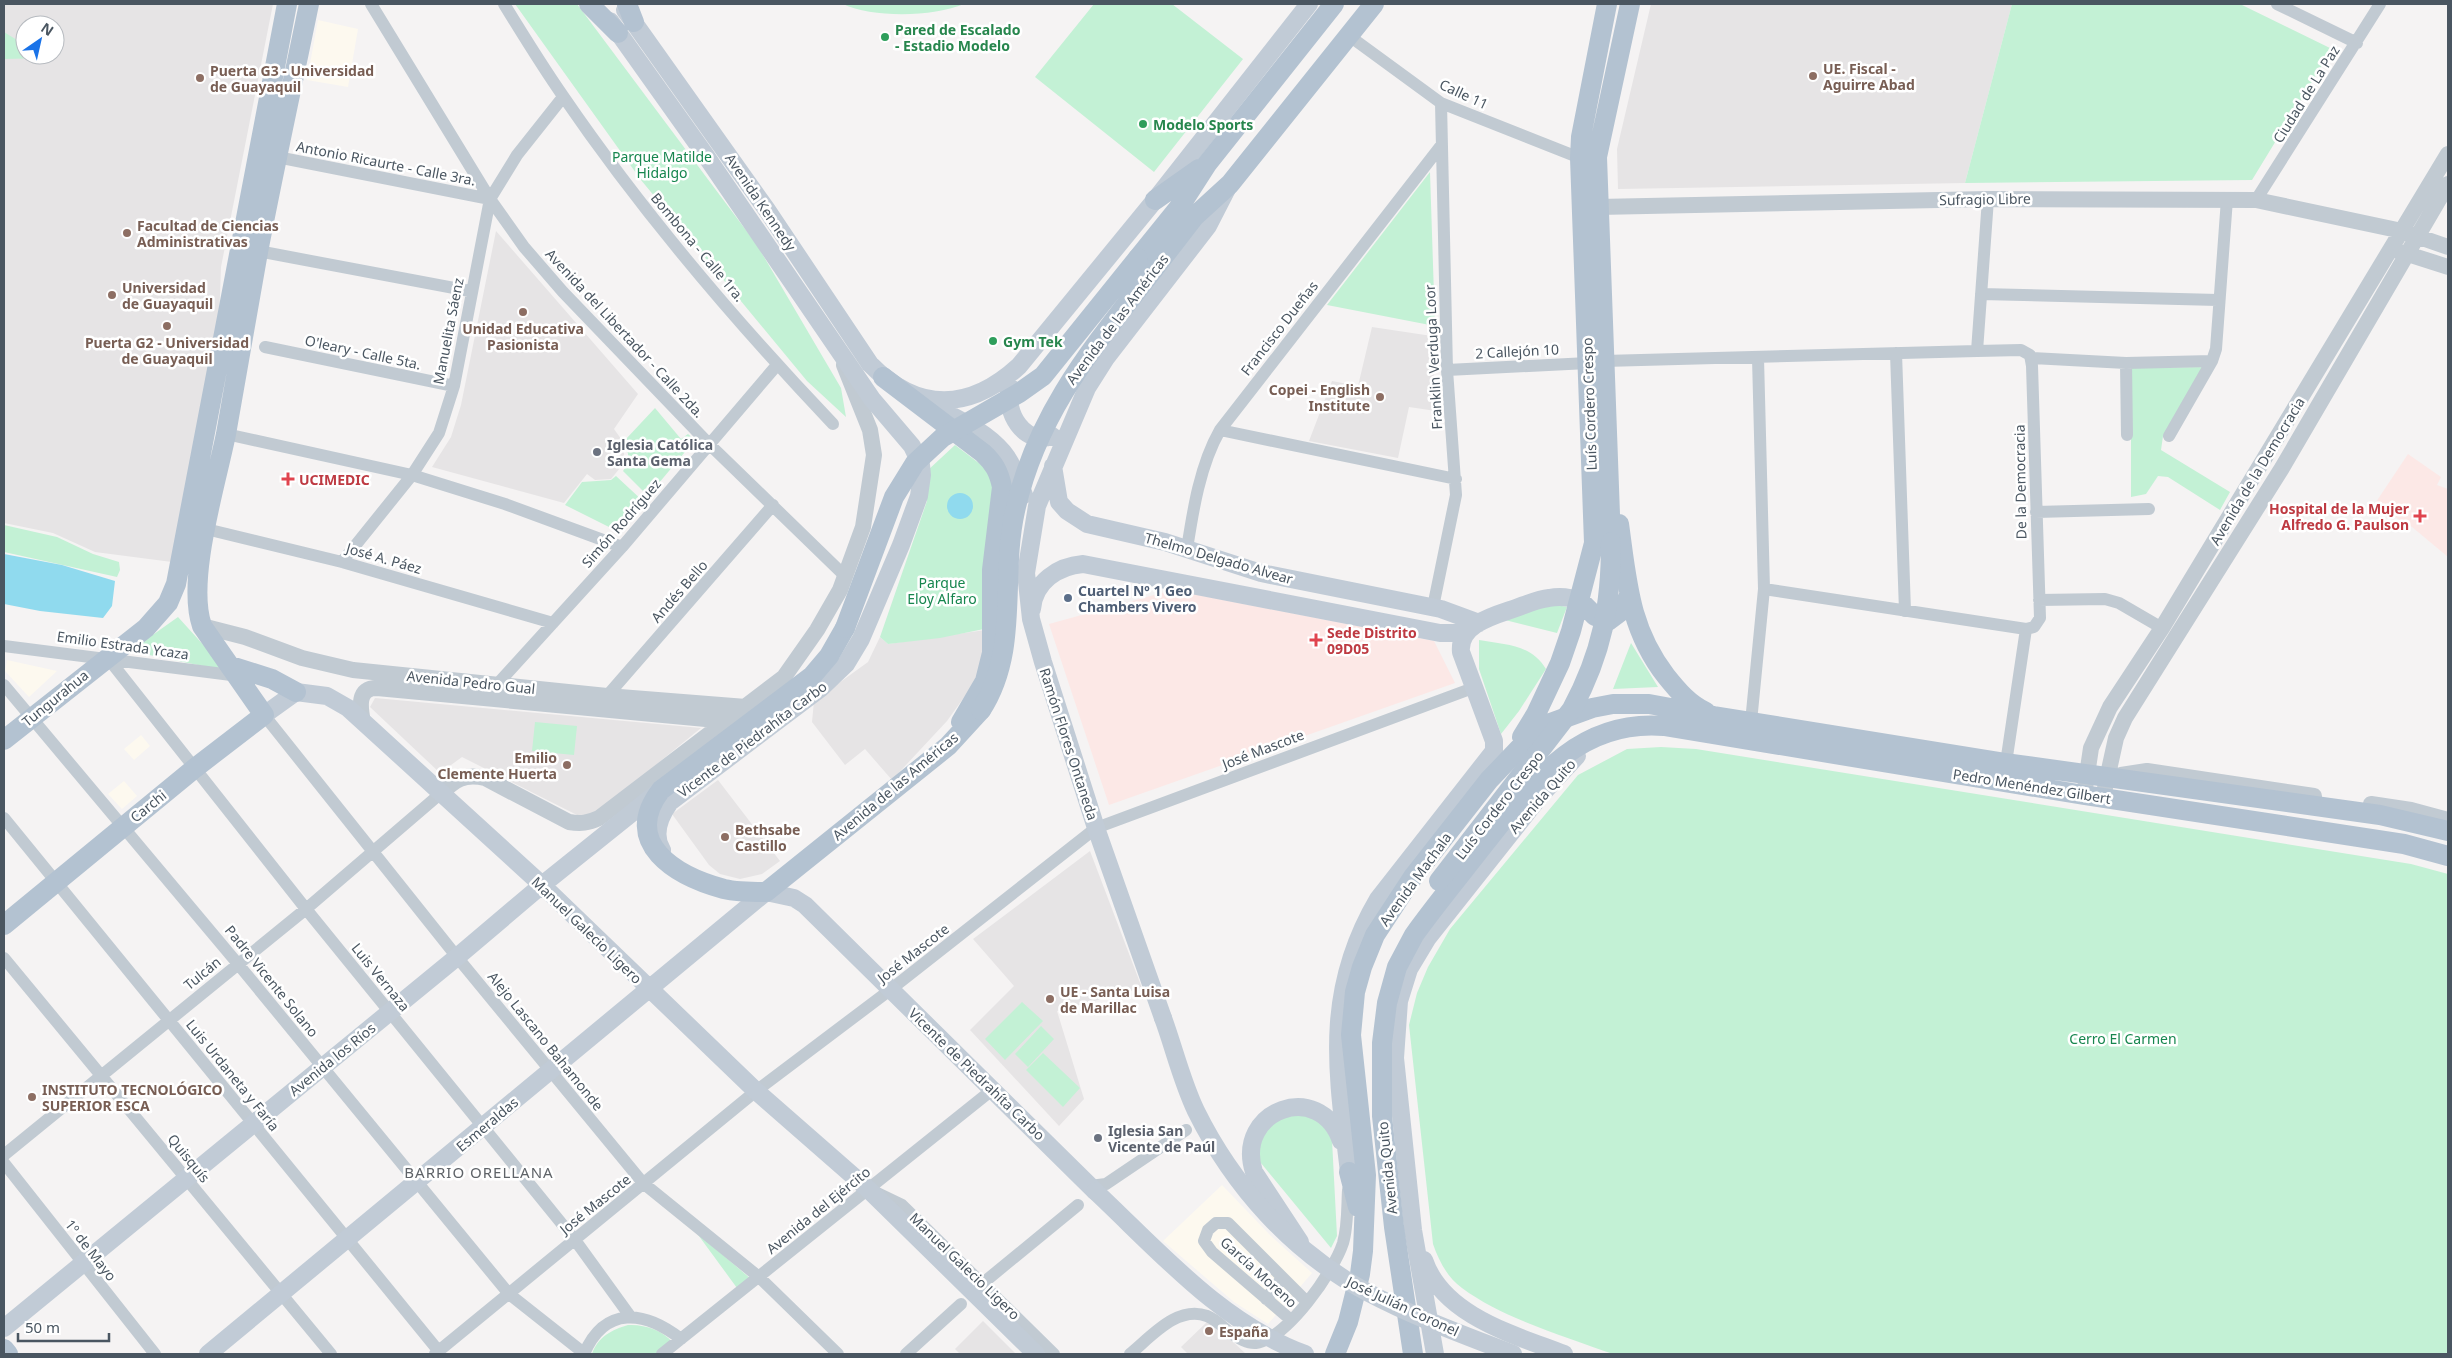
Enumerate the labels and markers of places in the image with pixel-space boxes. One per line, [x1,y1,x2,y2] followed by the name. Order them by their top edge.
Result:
[895,20,1021,55] place label: Pared de Escalado - Estadio Modelo
[879,31,891,43] marker: Pared de Escalado - Estadio Modelo
[1823,59,1915,94] place label: UE. Fiscal - Aguirre Abad
[210,61,374,96] place label: Puerta G3 - Universidad de Guayaquil
[1807,70,1819,82] marker: UE. Fiscal - Aguirre Abad
[194,72,206,84] marker: Puerta G3 - Universidad de Guayaquil
[1153,115,1253,134] place label: Modelo Sports
[1137,118,1149,130] marker: Modelo Sports
[137,216,279,251] place label: Facultad de Ciencias Administrativas
[121,227,133,239] marker: Facultad de Ciencias Administrativas
[122,278,213,313] place label: Universidad de Guayaquil
[106,289,118,301] marker: Universidad de Guayaquil
[517,306,529,318] marker: Unidad Educativa Pasionista
[462,319,584,354] place label: Unidad Educativa Pasionista
[161,320,173,332] marker: Puerta G2 - Universidad de Guayaquil
[1003,332,1063,351] place label: Gym Tek
[85,333,249,368] place label: Puerta G2 - Universidad de Guayaquil
[987,335,999,347] marker: Gym Tek
[1269,380,1370,415] place label: Copei - English Institute
[1374,391,1386,403] marker: Copei - English Institute
[607,435,713,470] place label: Iglesia Católica Santa Gema
[591,446,603,458] marker: Iglesia Católica Santa Gema
[299,470,370,489] place label: UCIMEDIC
[281,472,295,486] marker: UCIMEDIC
[2269,499,2410,534] place label: Hospital de la Mujer Alfredo G. Paulson
[2413,509,2427,523] marker: Hospital de la Mujer Alfredo G. Paulson
[1078,581,1197,616] place label: Cuartel Nº 1 Geo Chambers Vivero
[1062,592,1074,604] marker: Cuartel Nº 1 Geo Chambers Vivero
[1327,623,1417,658] place label: Sede Distrito 09D05
[1309,633,1323,647] marker: Sede Distrito 09D05
[437,748,557,783] place label: Emilio Clemente Huerta
[561,759,573,771] marker: Emilio Clemente Huerta
[735,820,800,855] place label: Bethsabe Castillo
[719,831,731,843] marker: Bethsabe Castillo
[1060,982,1170,1017] place label: UE - Santa Luisa de Marillac
[1044,993,1056,1005] marker: UE - Santa Luisa de Marillac
[42,1080,223,1115] place label: INSTITUTO TECNOLÓGICO SUPERIOR ESCA
[26,1091,38,1103] marker: INSTITUTO TECNOLÓGICO SUPERIOR ESCA
[1108,1121,1215,1156] place label: Iglesia San Vicente de Paúl
[1092,1132,1104,1144] marker: Iglesia San Vicente de Paúl
[1219,1322,1269,1341] place label: España
[1203,1325,1215,1337] marker: España

